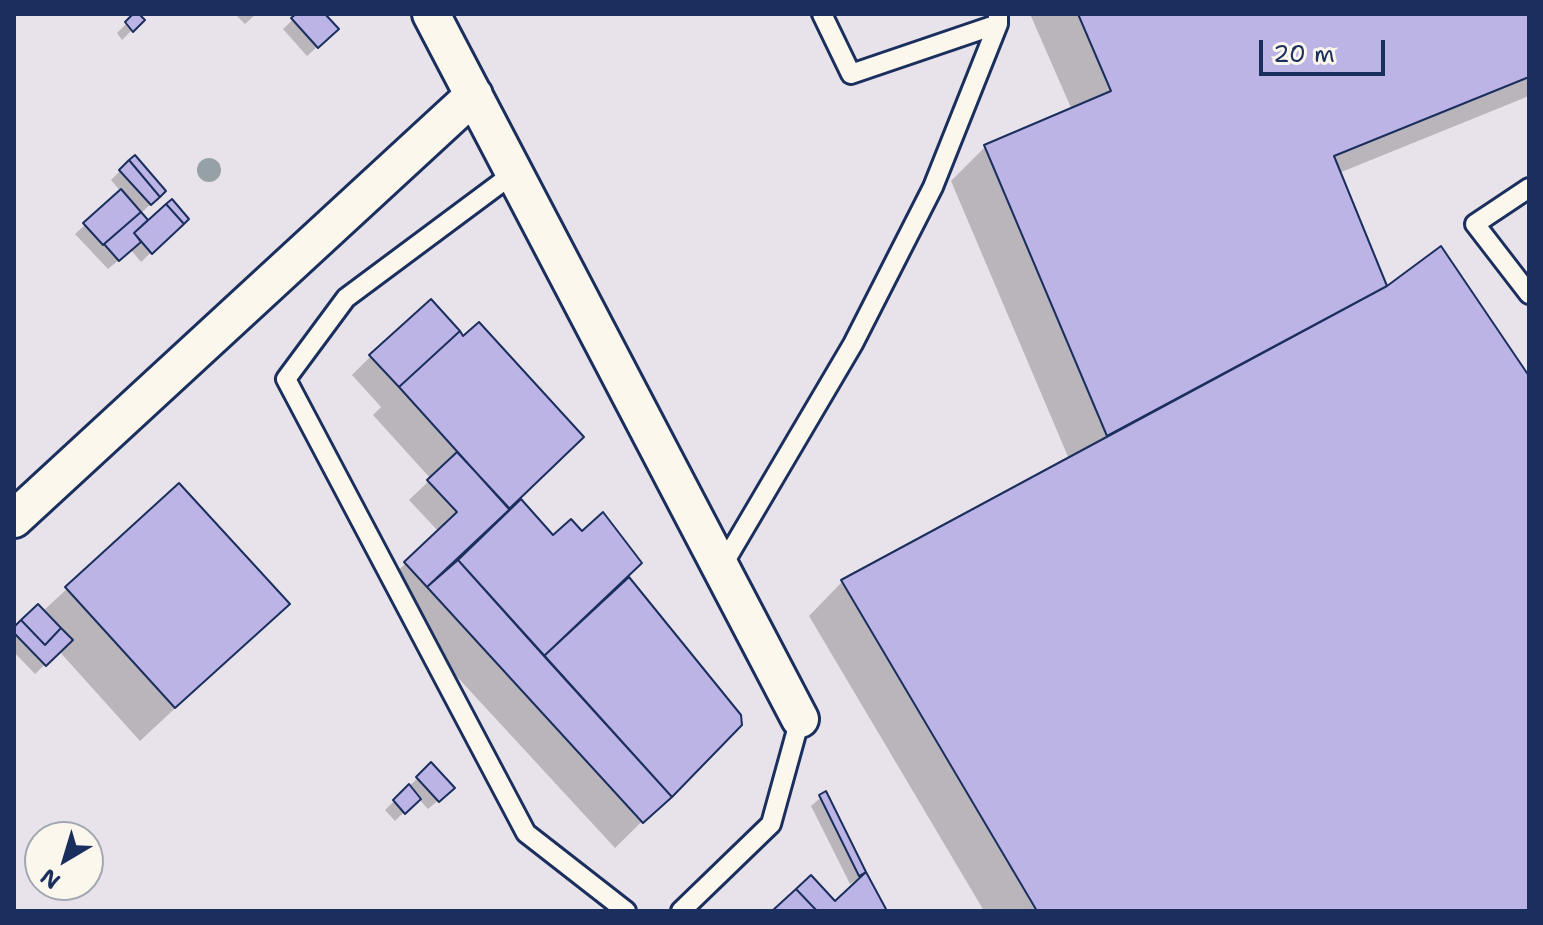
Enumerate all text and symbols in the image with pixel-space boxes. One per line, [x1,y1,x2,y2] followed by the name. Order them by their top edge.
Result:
[1263,24,1389,74] scale bar
[1273,38,1335,70] text: 20 m
[24,821,104,901] north arrow
[34,862,66,896] text: N

